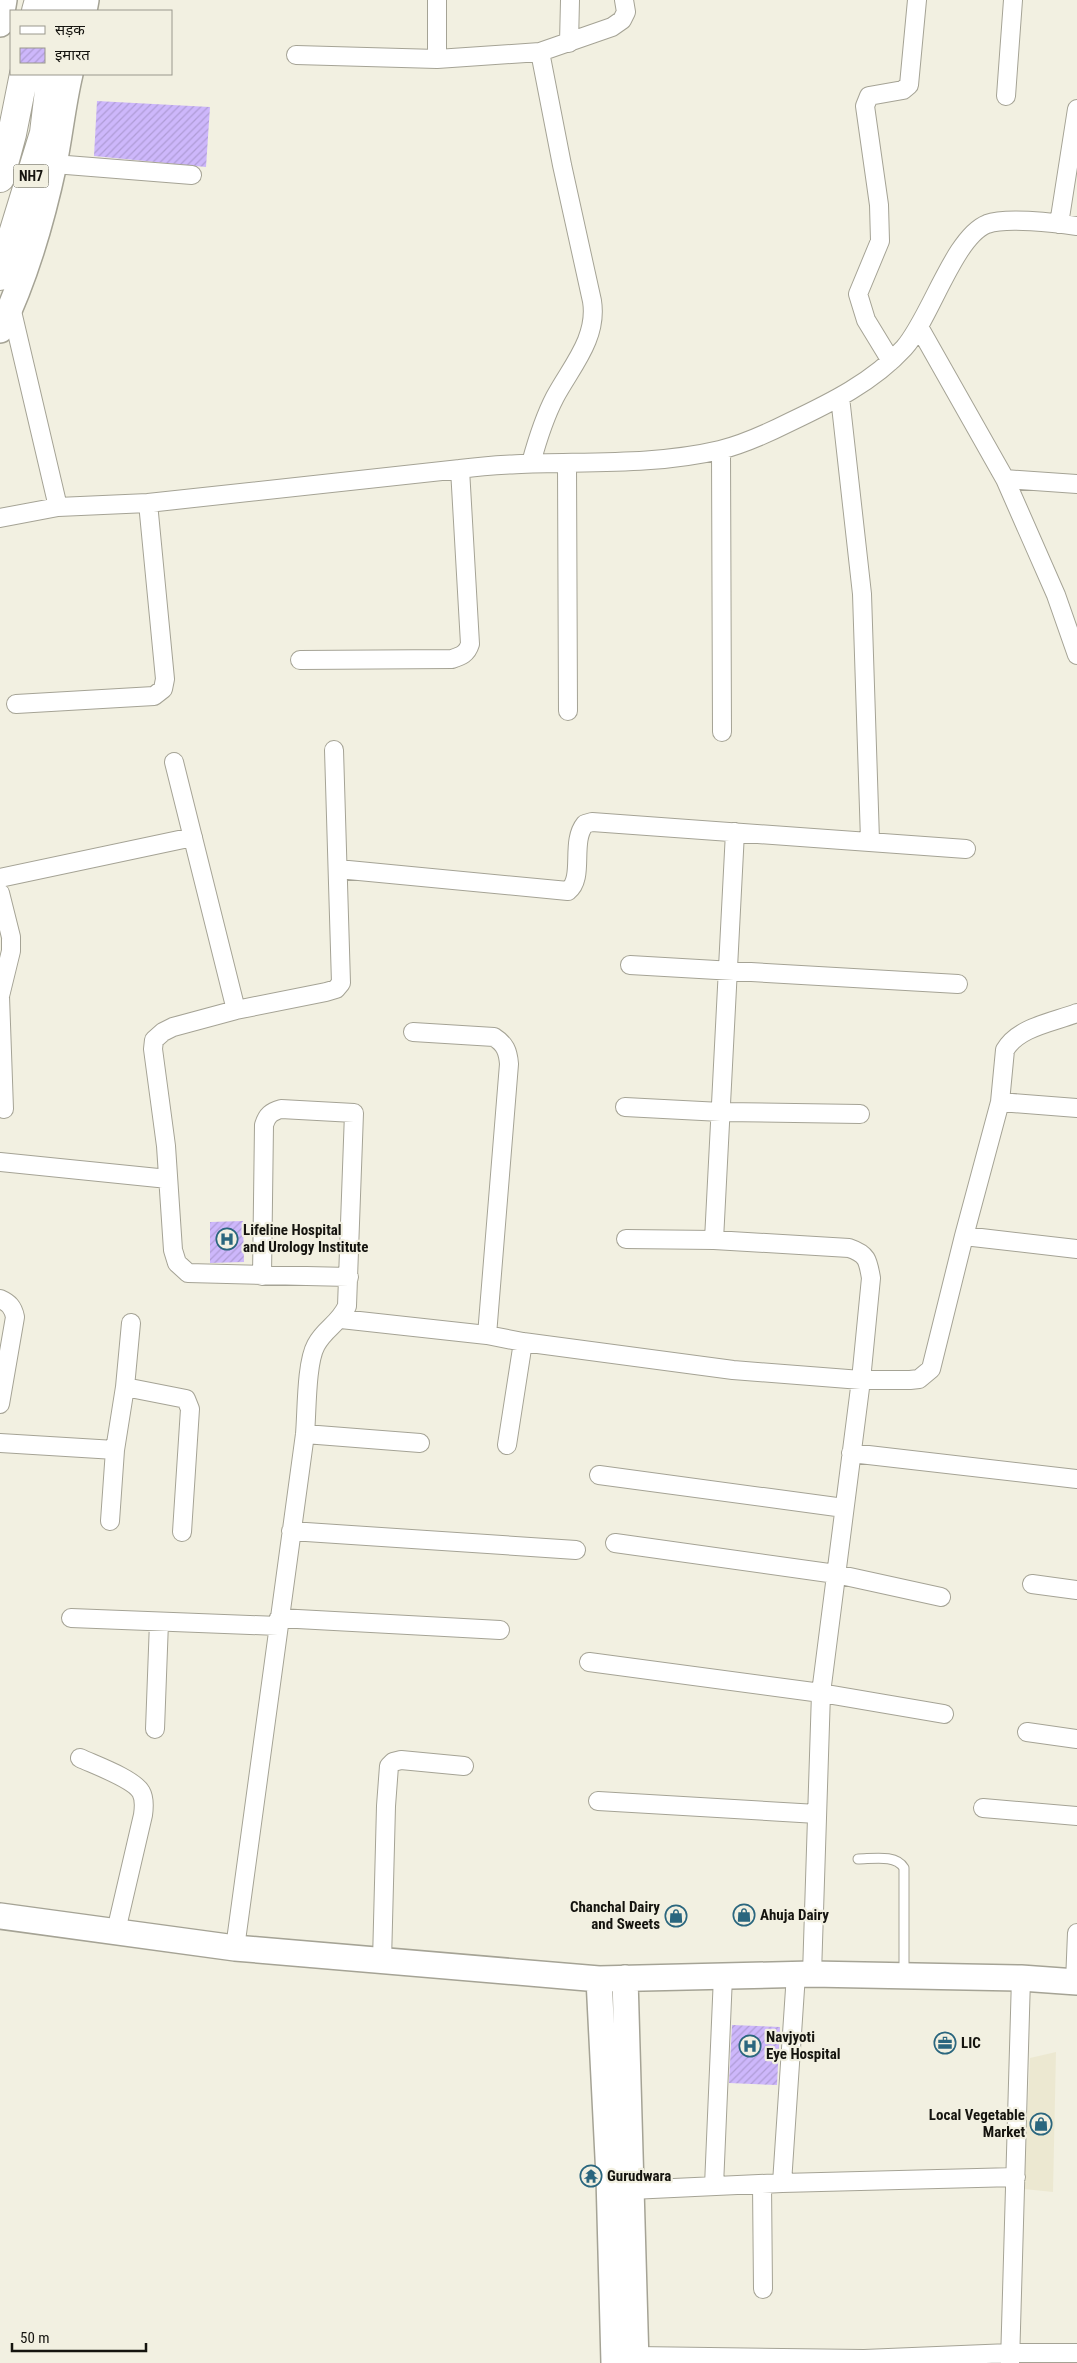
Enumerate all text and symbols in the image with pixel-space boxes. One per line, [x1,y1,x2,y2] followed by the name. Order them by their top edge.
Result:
[10,10,172,75] legend
[55,21,85,39] text: सड़क
[55,46,90,64] text: इमारत
[14,165,48,188] road number: NH7
[243,1221,368,1256] place label: Lifeline Hospital and Urology Institute
[215,1227,239,1251] hospital icon: Lifeline Hospital and Urology Institute
[570,1898,660,1933] place label: Chanchal Dairy and Sweets
[732,1903,756,1927] shop icon: Ahuja Dairy
[664,1904,688,1928] shop icon: Chanchal Dairy and Sweets
[760,1906,829,1924] place label: Ahuja Dairy
[766,2028,841,2063] place label: Navjyoti Eye Hospital
[933,2031,957,2055] office icon: LIC
[738,2034,762,2058] hospital icon: Navjyoti Eye Hospital
[961,2034,981,2052] place label: LIC
[929,2106,1025,2141] place label: Local Vegetable Market
[1029,2112,1053,2136] shop icon: Local Vegetable Market
[579,2164,603,2188] temple icon: Gurudwara
[607,2167,671,2185] place label: Gurudwara
[12,2320,146,2352] scale bar
[20,2329,50,2347] text: 50 m

